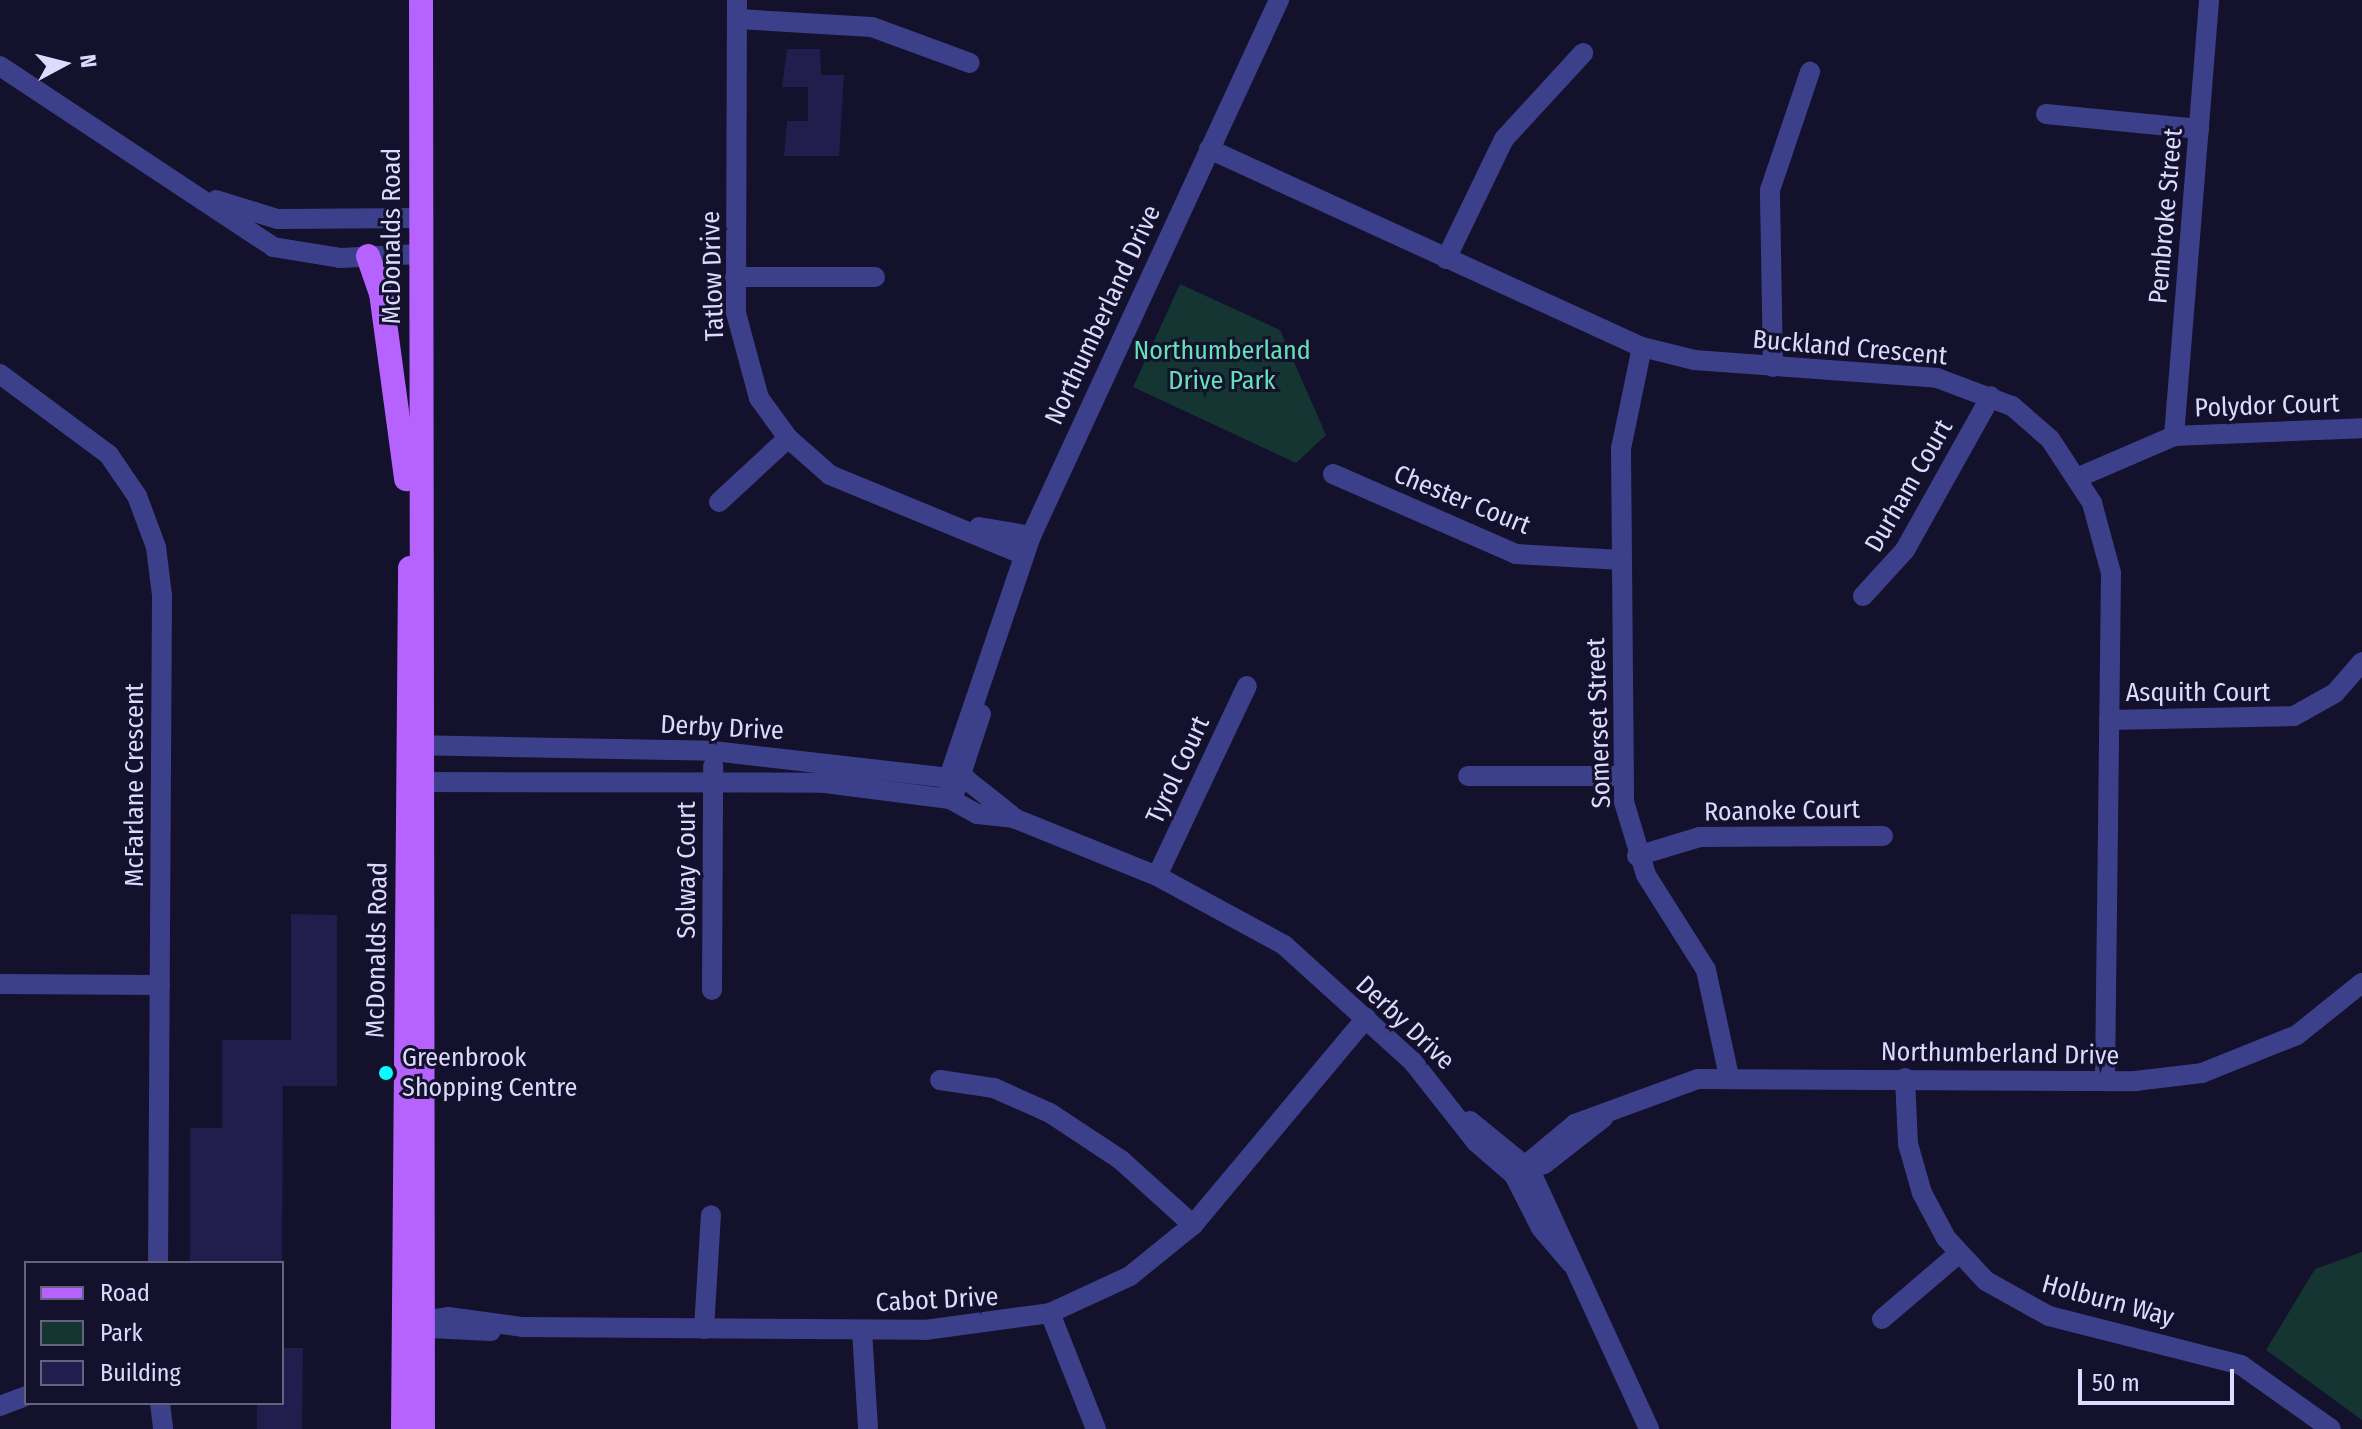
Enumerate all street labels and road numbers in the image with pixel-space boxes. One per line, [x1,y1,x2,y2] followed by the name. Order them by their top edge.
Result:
[2143,127,2189,305] street label: Pembroke Street
[376,148,408,324] street label: McDonalds Road
[1038,200,1168,430] street label: Northumberland Drive
[695,210,731,342] street label: Tatlow Drive
[1751,324,1949,372] street label: Buckland Crescent
[2194,388,2340,424] street label: Polydor Court
[1859,414,1959,558] street label: Durham Court
[1389,459,1535,541] street label: Chester Court
[1580,637,1618,809] street label: Somerset Street
[2126,677,2270,709] street label: Asquith Court
[119,683,151,887] street label: McFarlane Crescent
[660,709,784,747] street label: Derby Drive
[1140,711,1216,829] street label: Tyrol Court
[1704,794,1860,828] street label: Roanoke Court
[671,801,703,939] street label: Solway Court
[360,862,394,1038] street label: McDonalds Road
[1349,969,1461,1077] street label: Derby Drive
[1881,1036,2119,1072] street label: Northumberland Drive
[2039,1268,2177,1334] street label: Holburn Way
[875,1281,999,1319] street label: Cabot Drive

